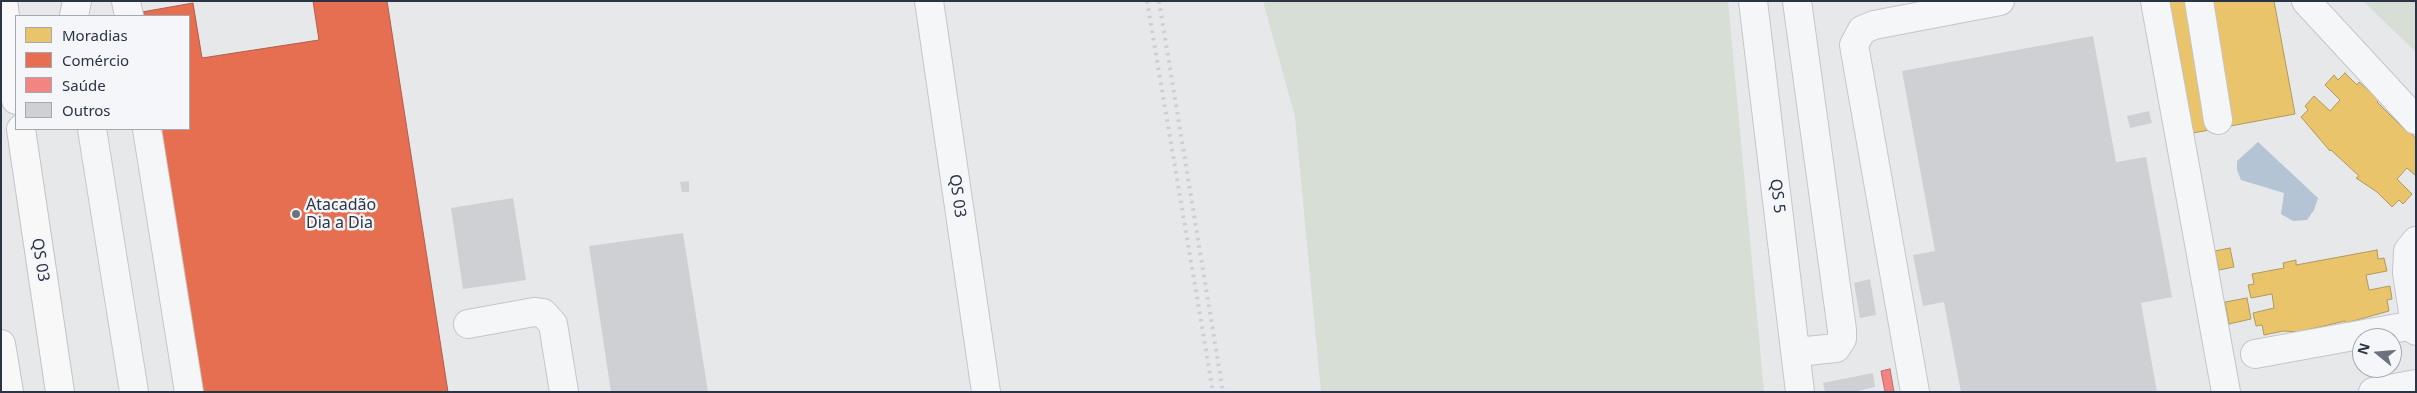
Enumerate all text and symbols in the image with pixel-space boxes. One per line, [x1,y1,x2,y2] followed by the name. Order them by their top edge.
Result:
[15,15,190,130] legend
[62,25,128,45] text: Moradias
[62,50,129,70] text: Comércio
[62,75,106,95] text: Saúde
[62,100,111,120] text: Outros
[944,173,970,219] street label: QS 03
[1765,178,1789,214] street label: QS 5
[306,195,376,233] place label: Atacadão Dia a Dia
[290,208,302,220] marker: Atacadão Dia a Dia
[27,237,53,283] street label: QS 03
[2352,328,2402,378] north arrow
[2352,341,2374,357] text: N

